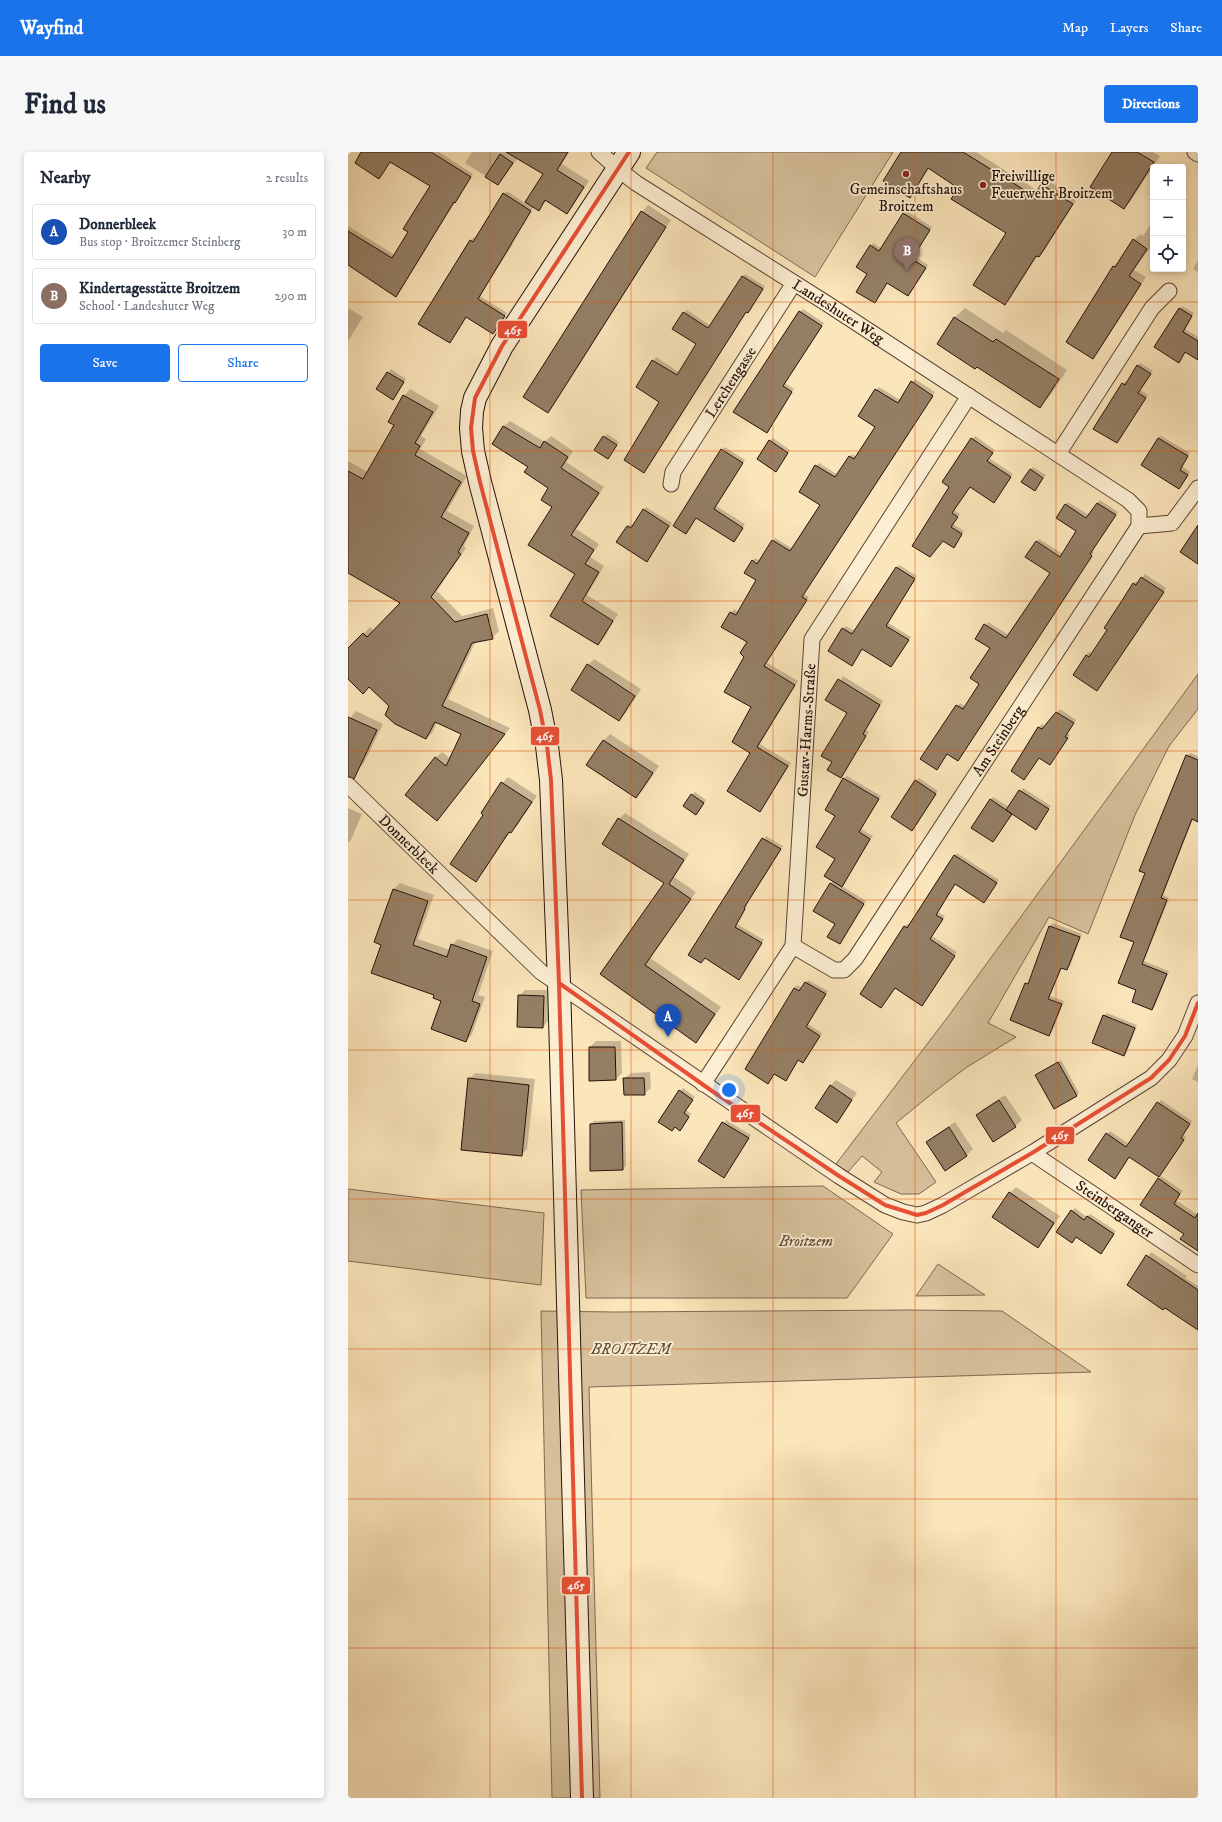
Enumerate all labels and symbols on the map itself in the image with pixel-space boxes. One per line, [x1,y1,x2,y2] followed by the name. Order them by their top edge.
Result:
[991,167,1113,203] place label: Freiwillige Feuerwehr Broitzem
[901,169,911,179] marker: Gemeinschaftshaus Broitzem
[850,180,962,216] place label: Gemeinschaftshaus Broitzem
[978,180,988,190] marker: Freiwillige Feuerwehr Broitzem
[894,238,920,271] pin: B
[789,275,888,349] street label: Landeshuter Weg
[497,320,528,339] line badge: 465
[503,324,522,338] text: 465
[701,343,761,421] street label: Lerchengasse
[793,663,820,797] street label: Gustav-Harms-Straße
[968,701,1029,780] street label: Am Steinberg
[530,726,560,746] line badge: 465
[535,730,554,744] text: 465
[374,811,443,879] street label: Donnerbleek
[655,1004,681,1037] pin: A
[719,1080,739,1100] your location
[730,1104,761,1123] line badge: 465
[735,1107,754,1121] text: 465
[1045,1126,1075,1145] line badge: 465
[1050,1129,1069,1143] text: 465
[1072,1176,1158,1243] street label: Steinberganger
[778,1232,833,1251] park label: Broitzem
[590,1340,672,1359] park label: BROITZEM
[561,1576,591,1595] line badge: 465
[566,1579,585,1593] text: 465

